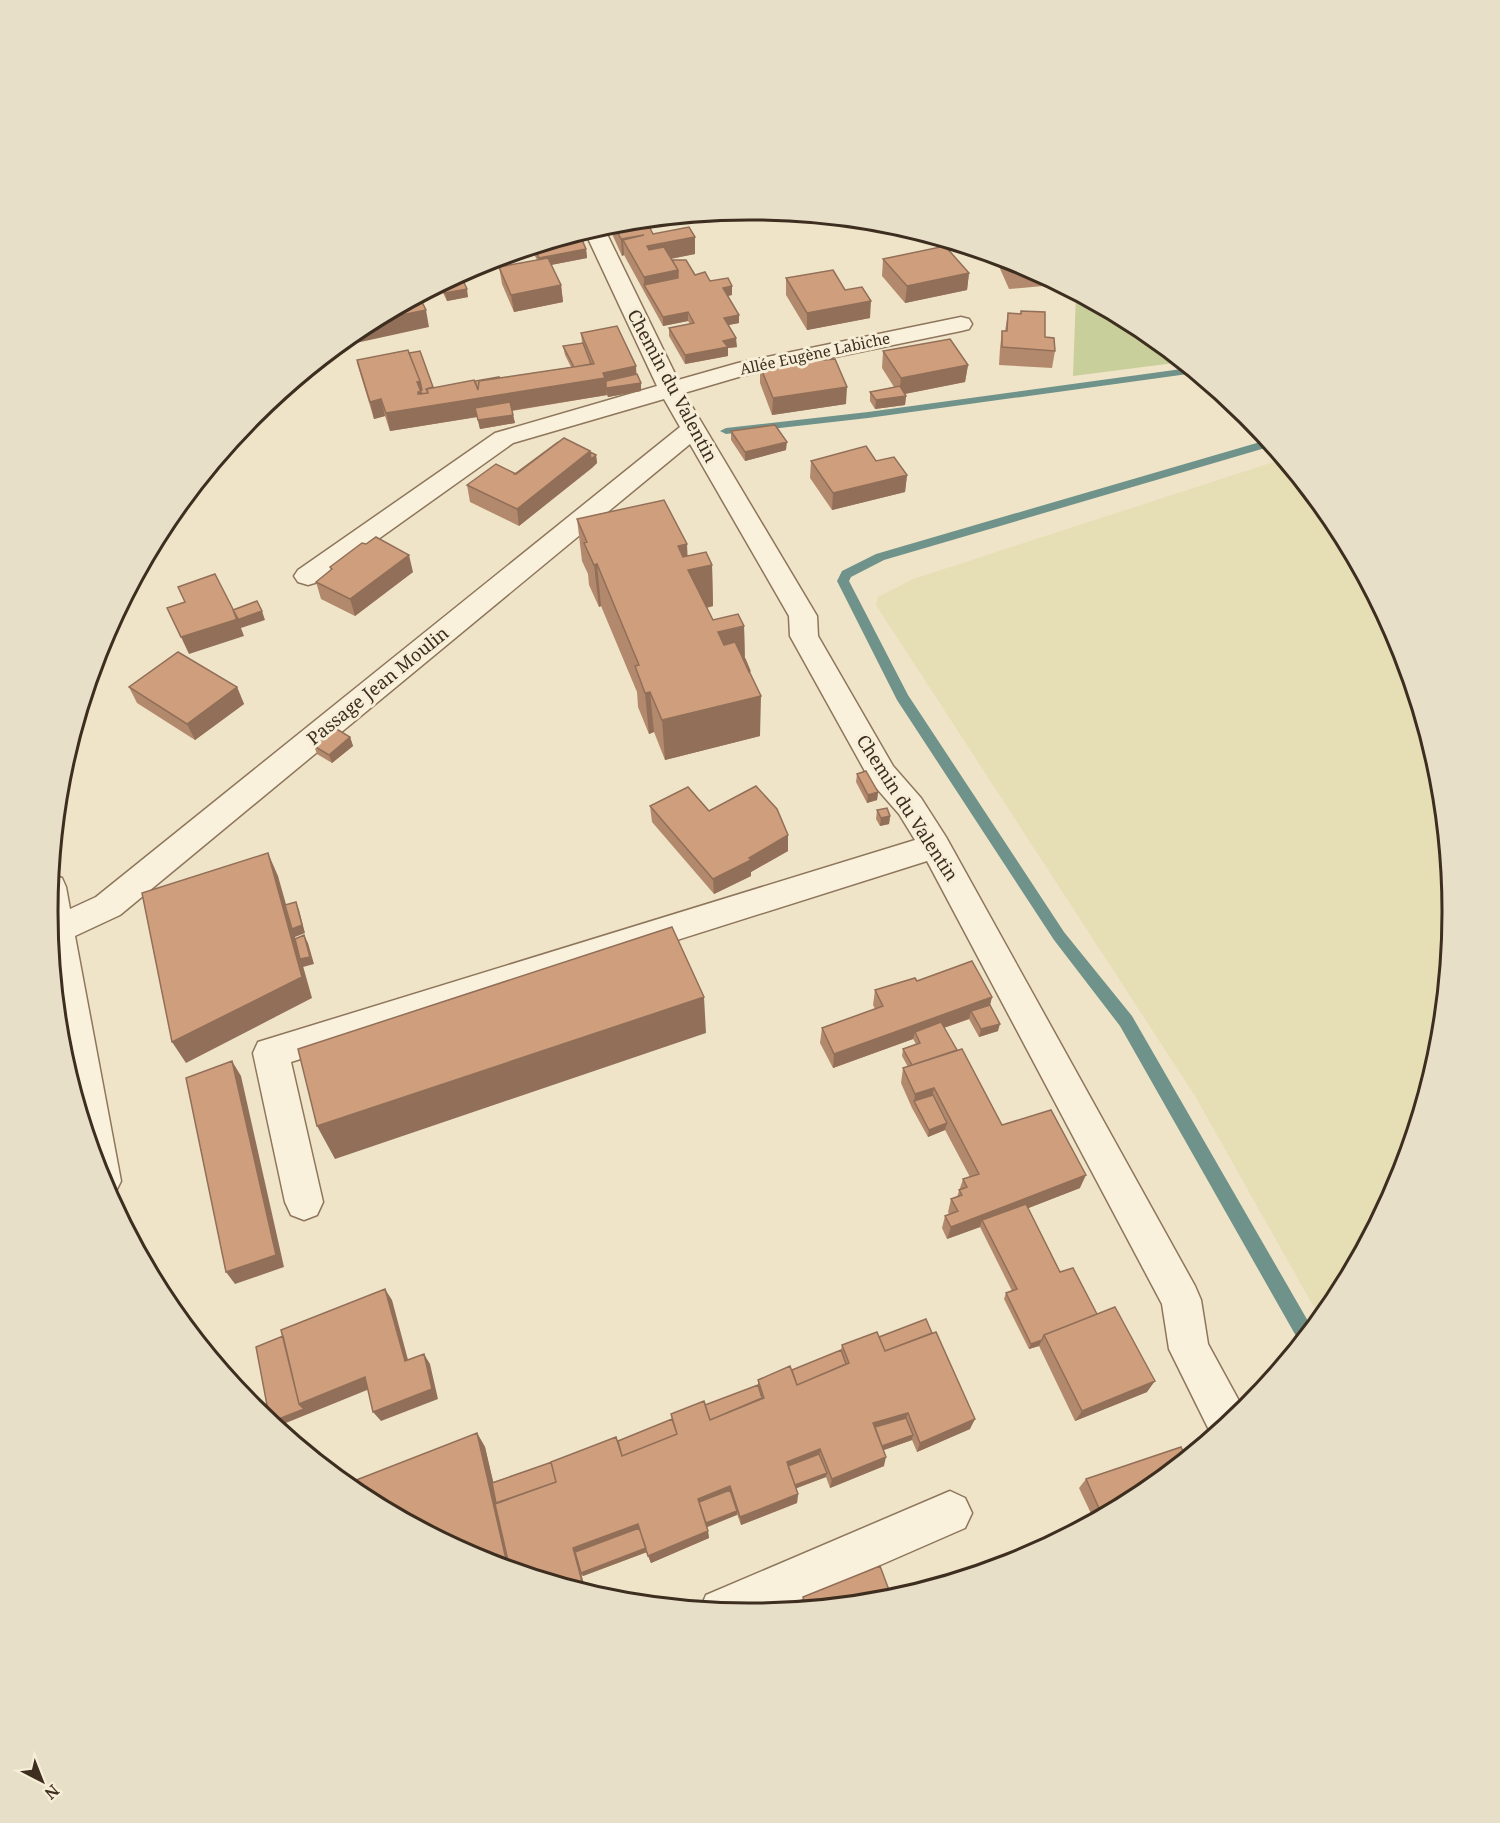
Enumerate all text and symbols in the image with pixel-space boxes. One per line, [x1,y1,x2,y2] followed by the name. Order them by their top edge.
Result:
[622,305,724,467] street label: Chemin du Valentin
[738,327,892,379] street label: Allée Eugène Labiche
[302,620,453,750] street label: Passage Jean Moulin
[851,730,964,886] street label: Chemin du Valentin
[12,1751,72,1811] north arrow
[40,1780,64,1805] text: N

